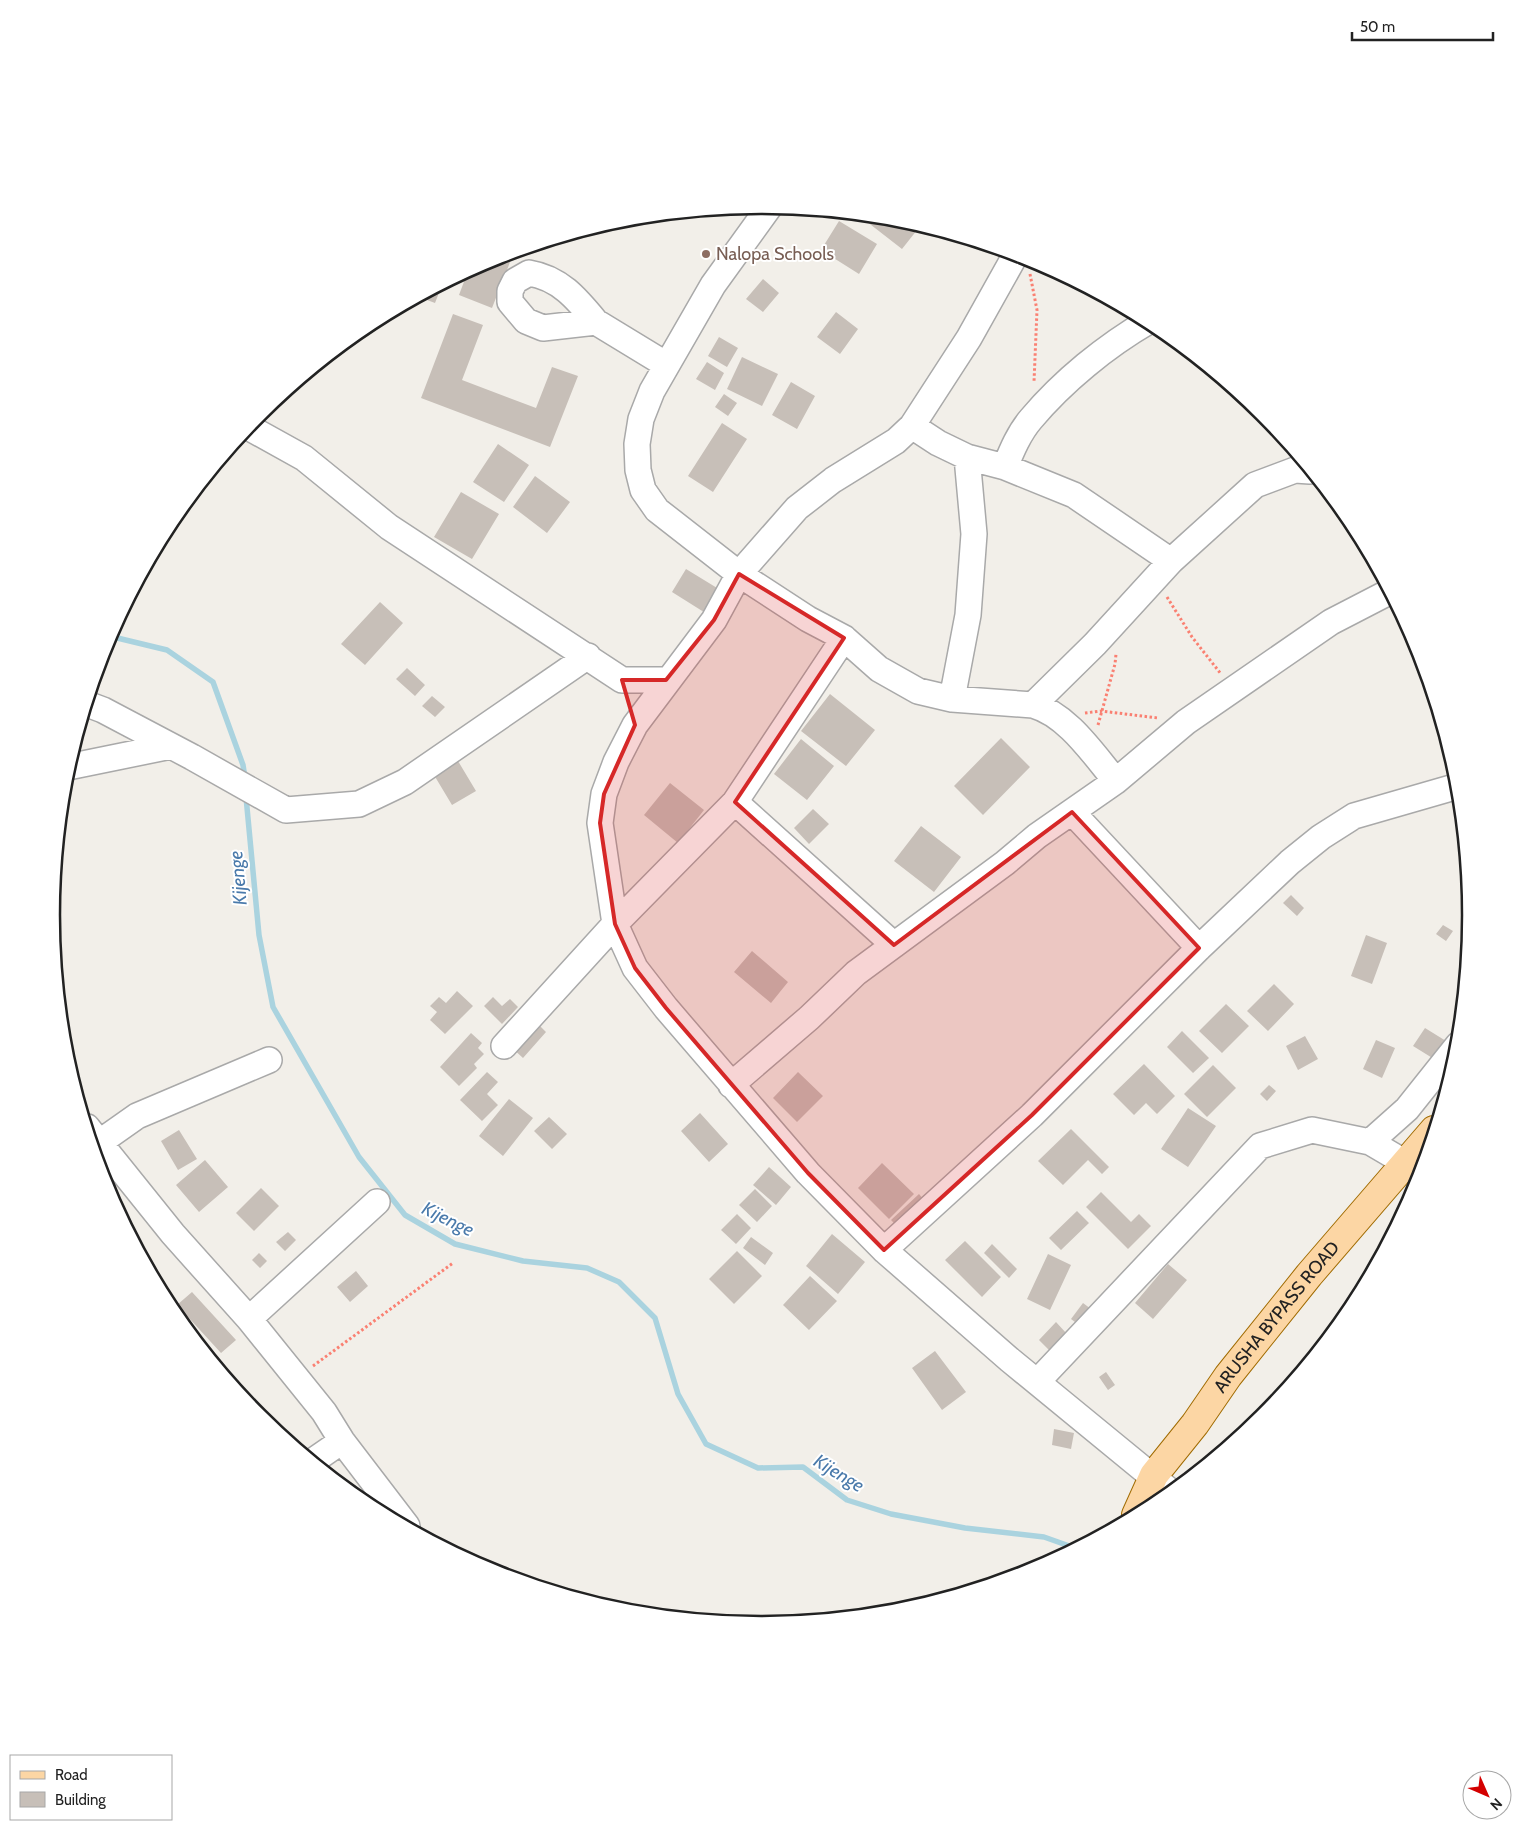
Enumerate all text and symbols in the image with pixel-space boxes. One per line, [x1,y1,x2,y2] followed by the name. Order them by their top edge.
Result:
[1352,10,1493,42] scale bar
[1360,18,1395,36] text: 50 m
[716,243,834,265] place label: Nalopa Schools
[700,248,712,260] marker: Nalopa Schools
[224,849,252,906] water label: Kijenge
[418,1197,478,1241] water label: Kijenge
[1209,1237,1344,1397] street label: ARUSHA BYPASS ROAD
[810,1449,869,1497] water label: Kijenge
[10,1755,172,1820] legend
[55,1766,88,1784] text: Road
[1462,1770,1512,1820] north arrow
[55,1791,106,1809] text: Building
[1486,1794,1506,1814] text: N

